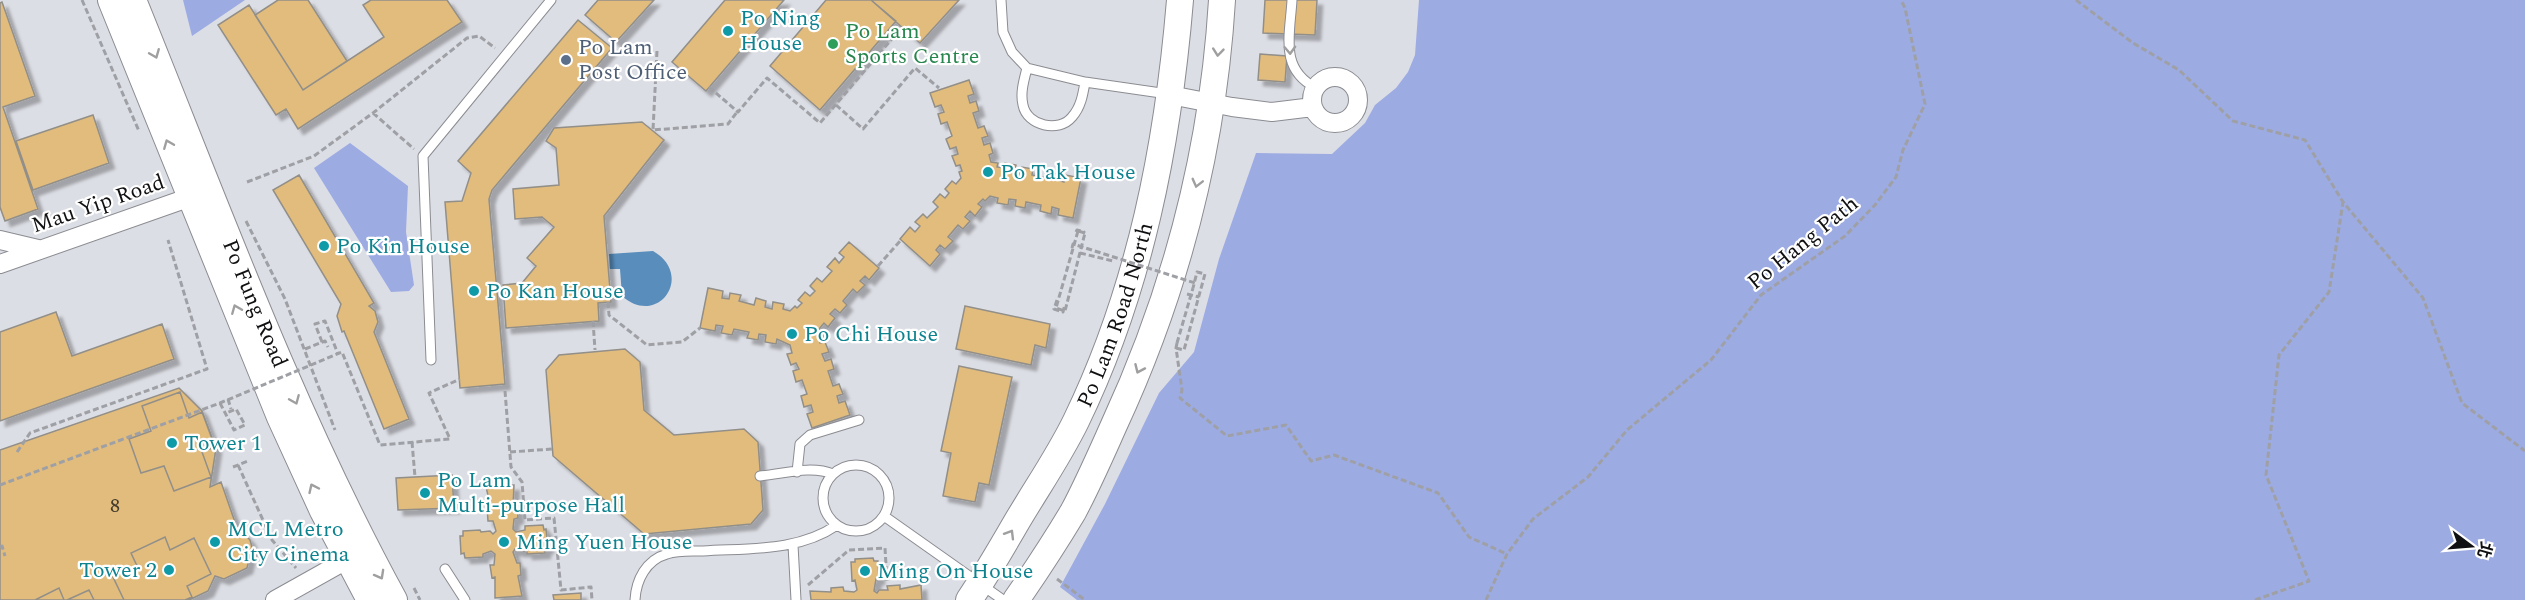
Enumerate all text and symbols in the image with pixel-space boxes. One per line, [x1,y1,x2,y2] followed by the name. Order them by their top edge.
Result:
[740,2,820,60] place label: Po Ning House
[845,15,980,73] place label: Po Lam Sports Centre
[721,24,735,38] marker: Po Ning House
[578,31,687,89] place label: Po Lam Post Office
[826,37,840,51] marker: Po Lam Sports Centre
[1284,45,1296,54] one-way arrow
[1212,47,1225,56] one-way arrow
[148,48,160,59] one-way arrow
[559,53,573,67] marker: Po Lam Post Office
[163,139,176,150] one-way arrow
[1000,156,1136,189] place label: Po Tak House
[981,165,995,179] marker: Po Tak House
[27,166,169,242] street label: Mau Yip Road
[1192,178,1205,188] one-way arrow
[1740,188,1866,298] street label: Po Hang Path
[1068,219,1162,413] street label: Po Lam Road North
[336,230,470,263] place label: Po Kin House
[214,234,297,373] street label: Po Fung Road
[317,239,331,253] marker: Po Kin House
[486,275,624,308] place label: Po Kan House
[467,284,481,298] marker: Po Kan House
[231,305,243,316] one-way arrow
[804,318,938,351] place label: Po Chi House
[785,327,799,341] marker: Po Chi House
[1135,363,1147,374] one-way arrow
[288,394,300,405] one-way arrow
[184,427,262,460] place label: Tower 1
[165,436,179,450] marker: Tower 1
[437,464,625,522] place label: Po Lam Multi-purpose Hall
[308,484,320,495] one-way arrow
[418,486,432,500] marker: Po Lam Multi-purpose Hall
[110,491,120,521] house number: 8
[227,513,350,571] place label: MCL Metro City Cinema
[2441,516,2501,576] north arrow
[516,526,692,559] place label: Ming Yuen House
[1002,530,1014,540] one-way arrow
[208,535,222,549] marker: MCL Metro City Cinema
[497,535,511,549] marker: Ming Yuen House
[2471,539,2498,561] text: 北
[79,554,157,587] place label: Tower 2
[877,555,1033,588] place label: Ming On House
[162,563,176,577] marker: Tower 2
[858,564,872,578] marker: Ming On House
[373,569,384,579] one-way arrow

